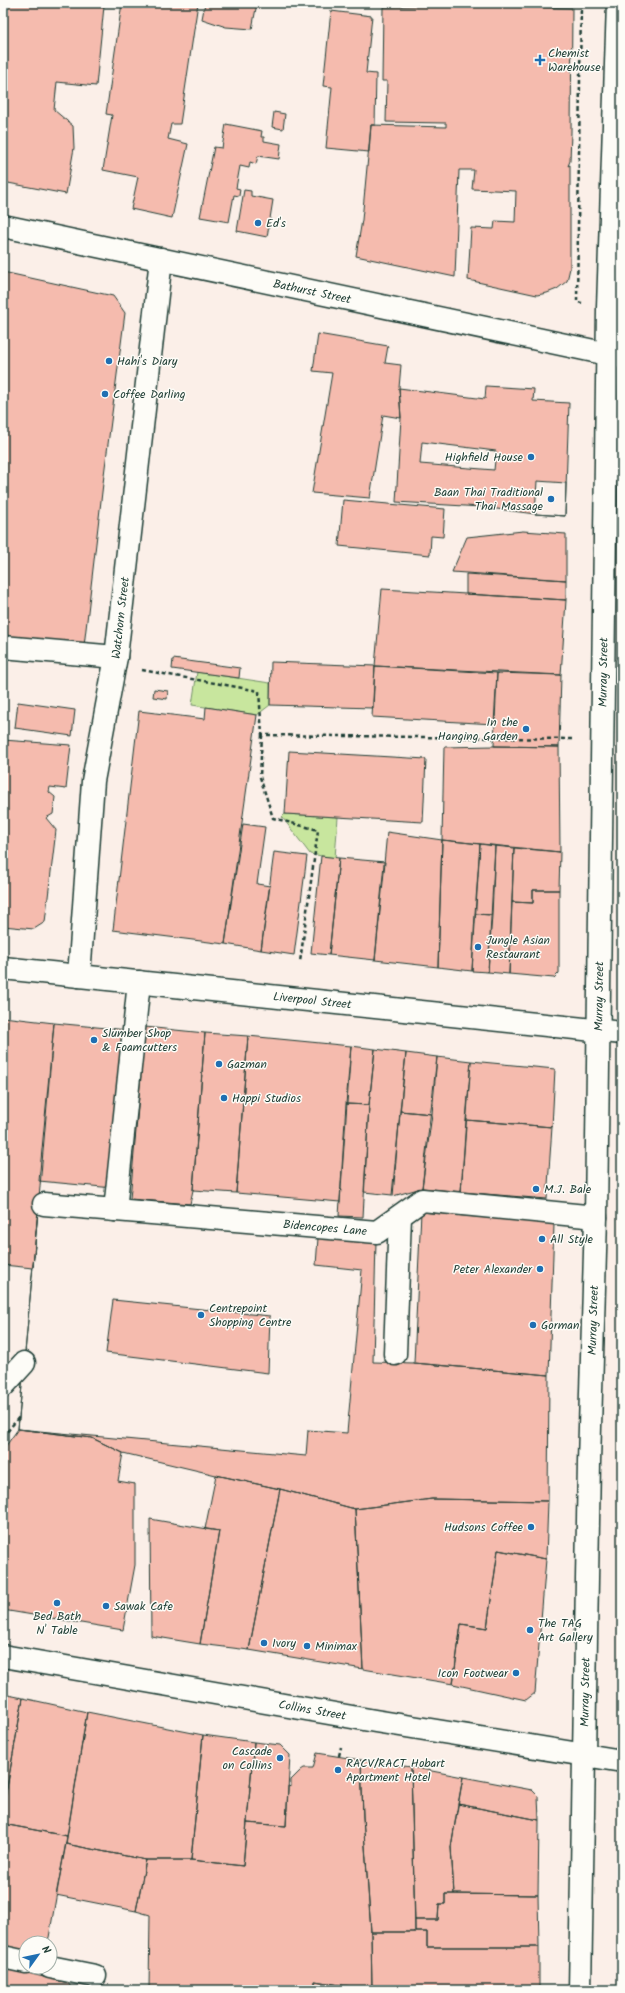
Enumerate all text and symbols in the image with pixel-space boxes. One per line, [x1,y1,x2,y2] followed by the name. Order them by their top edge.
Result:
[548,44,601,77] place label: Chemist Warehouse
[535,55,545,65] marker: Chemist Warehouse
[266,214,286,233] place label: Ed's
[253,218,263,228] marker: Ed's
[271,274,353,309] street label: Bathurst Street
[117,352,178,371] place label: Hahi's Diary
[104,356,114,366] marker: Hahi's Diary
[113,385,186,404] place label: Coffee Darling
[100,389,110,399] marker: Coffee Darling
[445,448,524,467] place label: Highfield House
[526,452,536,462] marker: Highfield House
[434,483,544,516] place label: Baan Thai Traditional Thai Massage
[546,494,556,504] marker: Baan Thai Traditional Thai Massage
[106,575,135,660] street label: Watchorn Street
[593,637,613,707] street label: Murray Street
[438,713,519,746] place label: In the Hanging Garden
[521,724,531,734] marker: In the Hanging Garden
[486,931,550,964] place label: Jungle Asian Restaurant
[473,942,483,952] marker: Jungle Asian Restaurant
[589,961,609,1031] street label: Murray Street
[272,987,353,1014] street label: Liverpool Street
[102,1024,177,1057] place label: Slumber Shop & Foamcutters
[89,1035,99,1045] marker: Slumber Shop & Foamcutters
[227,1055,267,1074] place label: Gazman
[214,1059,224,1069] marker: Gazman
[232,1089,301,1108] place label: Happi Studios
[219,1093,229,1103] marker: Happi Studios
[544,1180,592,1199] place label: M.J. Bale
[531,1184,541,1194] marker: M.J. Bale
[282,1215,368,1241] street label: Bidencopes Lane
[550,1230,594,1249] place label: All Style
[537,1234,547,1244] marker: All Style
[453,1260,533,1279] place label: Peter Alexander
[535,1264,545,1274] marker: Peter Alexander
[583,1285,604,1355] street label: Murray Street
[209,1299,292,1332] place label: Centrepoint Shopping Centre
[196,1310,206,1320] marker: Centrepoint Shopping Centre
[541,1316,579,1335] place label: Gorman
[528,1320,538,1330] marker: Gorman
[444,1518,524,1537] place label: Hudsons Coffee
[526,1522,536,1532] marker: Hudsons Coffee
[114,1597,173,1616] place label: Sawak Cafe
[52,1598,62,1608] marker: Bed Bath N' Table
[101,1601,111,1611] marker: Sawak Cafe
[33,1607,81,1640] place label: Bed Bath N' Table
[538,1614,593,1647] place label: The TAG Art Gallery
[525,1625,535,1635] marker: The TAG Art Gallery
[272,1634,296,1653] place label: Ivory
[315,1637,358,1656] place label: Minimax
[259,1638,269,1648] marker: Ivory
[302,1641,312,1651] marker: Minimax
[575,1657,595,1727] street label: Murray Street
[437,1664,509,1683] place label: Icon Footwear
[511,1668,521,1678] marker: Icon Footwear
[277,1695,348,1725] street label: Collins Street
[222,1742,273,1775] place label: Cascade on Collins
[275,1753,285,1763] marker: Cascade on Collins
[346,1754,445,1787] place label: RACV/RACT Hobart Apartment Hotel
[333,1765,343,1775] marker: RACV/RACT Hobart Apartment Hotel
[18,1935,58,1975] north arrow
[36,1942,55,1958] text: N

